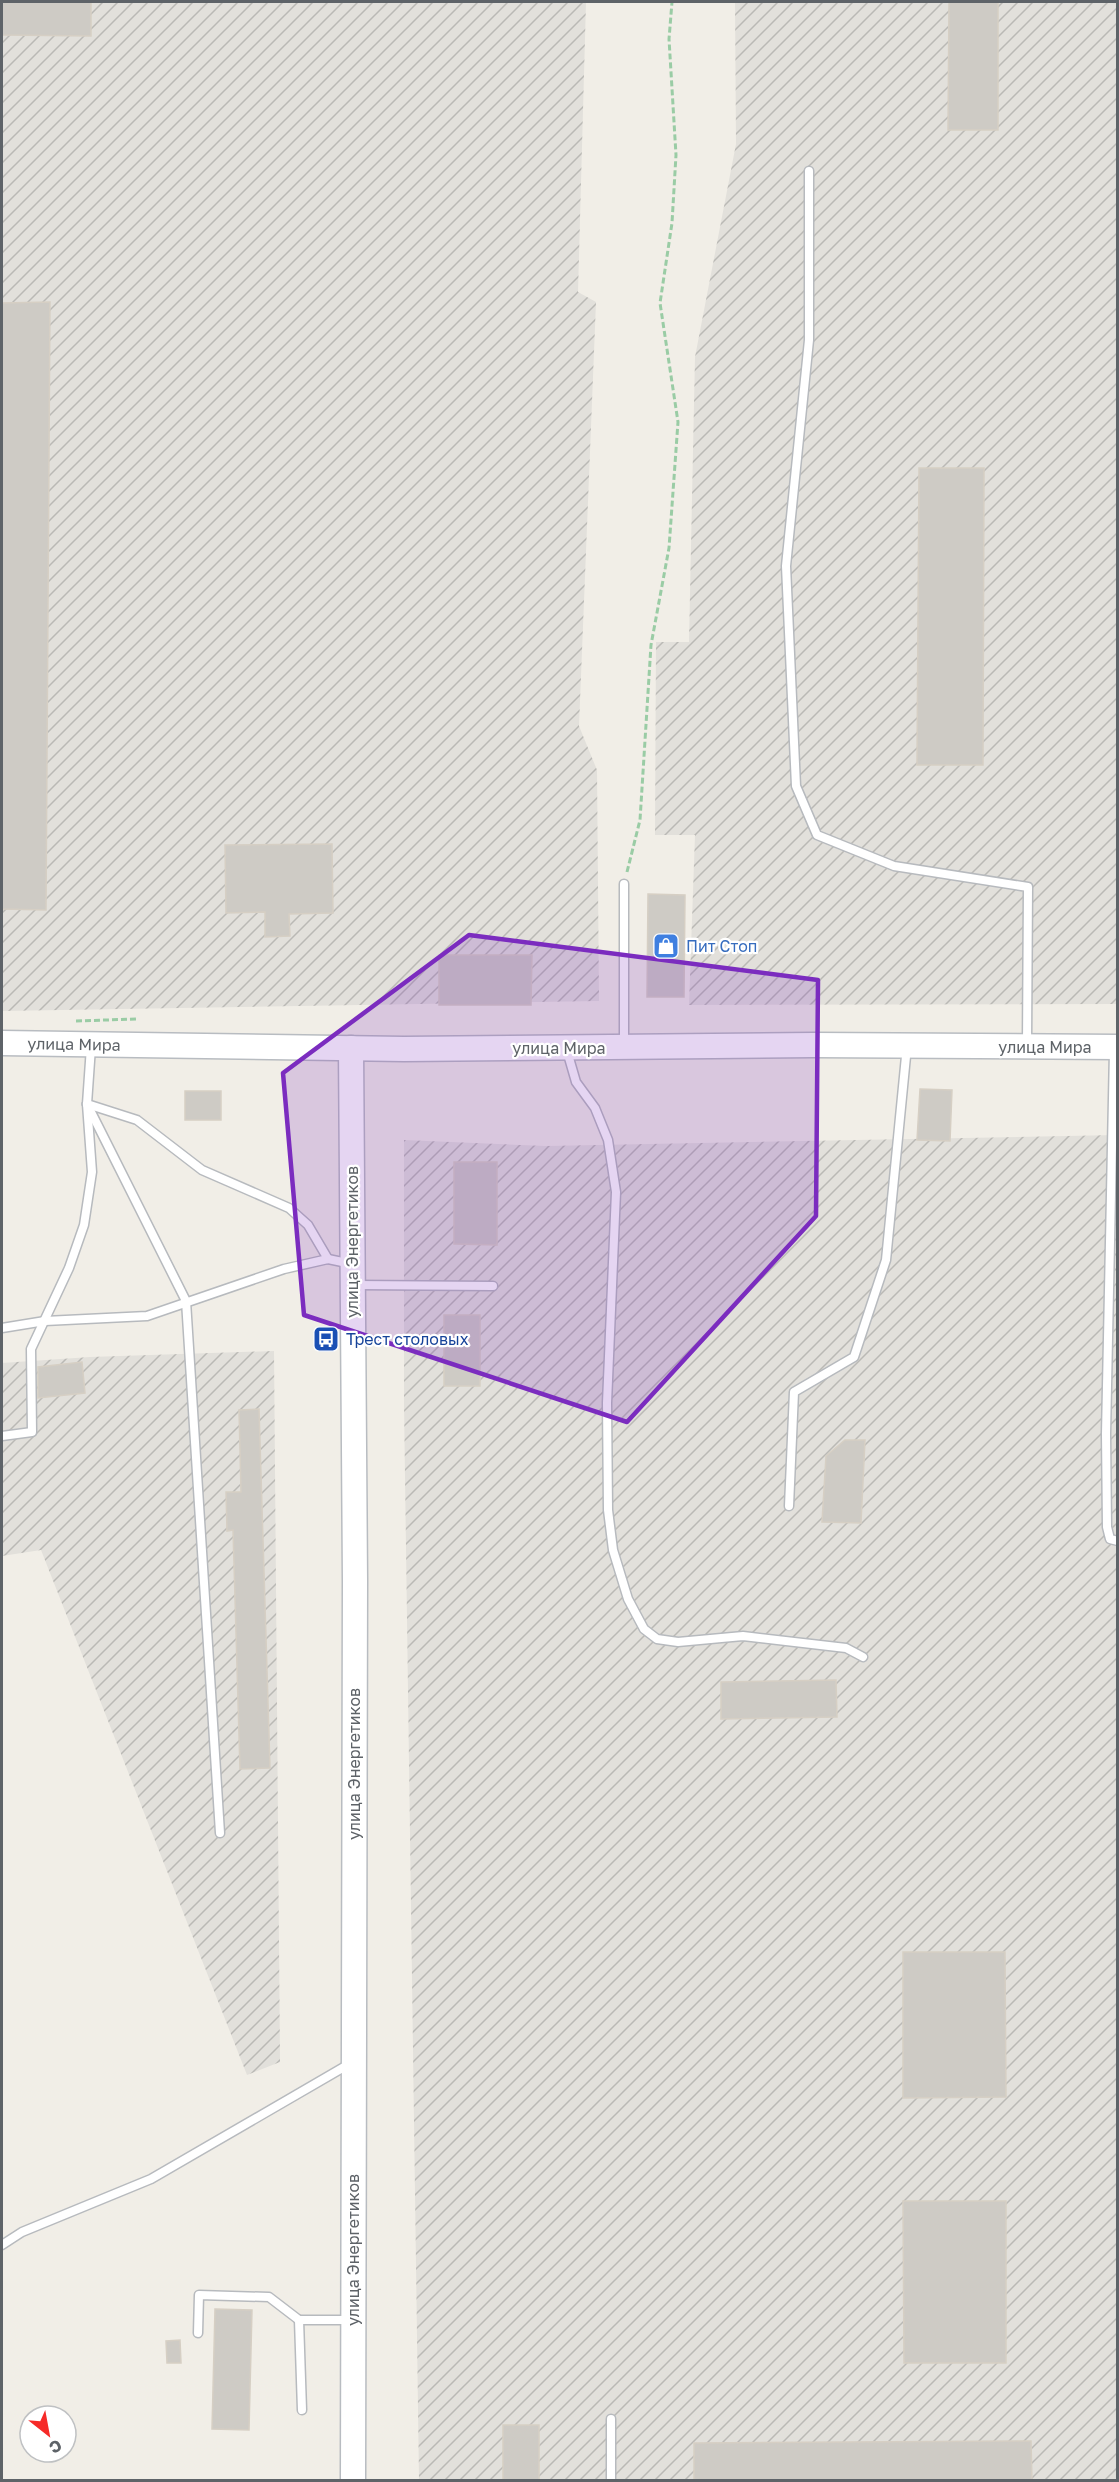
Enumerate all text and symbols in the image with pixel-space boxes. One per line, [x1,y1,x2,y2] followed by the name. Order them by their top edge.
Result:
[651,931,681,961] shop icon: Пит Стоп
[686,936,757,956] place label: Пит Стоп
[27,1033,121,1055] street label: улица Мира
[998,1037,1092,1057] street label: улица Мира
[512,1038,606,1058] street label: улица Мира
[342,1166,362,1318] street label: улица Энергетиков
[311,1324,341,1354] bus stop icon: Трест столовых
[346,1329,469,1349] place label: Трест столовых
[344,1688,364,1840] street label: улица Энергетиков
[343,2174,363,2326] street label: улица Энергетиков
[18,2404,78,2464] north arrow
[46,2435,66,2458] text: С

